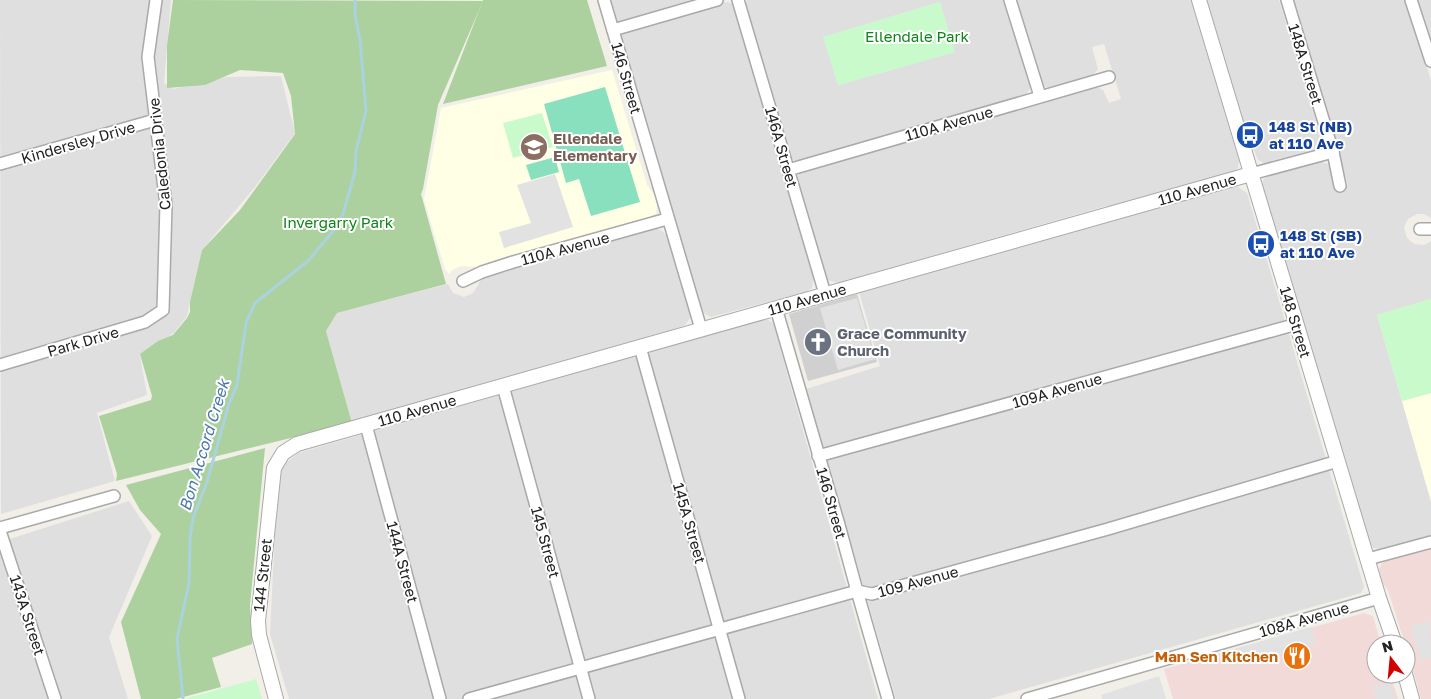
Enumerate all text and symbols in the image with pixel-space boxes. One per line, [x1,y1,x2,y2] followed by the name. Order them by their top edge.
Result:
[1285,21,1327,107] street label: 148A Street
[865,27,969,45] park label: Ellendale Park
[608,40,646,116] street label: 146 Street
[144,97,174,211] street label: Caledonia Drive
[903,102,995,144] street label: 110A Avenue
[762,104,802,190] street label: 146A Street
[19,117,137,167] street label: Kindersley Drive
[1269,117,1352,152] place label: 148 St (NB) at 110 Ave
[1235,120,1265,150] bus stop icon: 148 St (NB) at 110 Ave
[553,129,637,164] place label: Ellendale Elementary
[519,132,549,162] school or university icon: Ellendale Elementary
[1156,169,1238,209] street label: 110 Avenue
[283,213,394,231] park label: Invergarry Park
[1280,226,1362,261] place label: 148 St (SB) at 110 Ave
[519,228,611,268] street label: 110A Avenue
[1246,229,1276,259] bus stop icon: 148 St (SB) at 110 Ave
[766,279,848,319] street label: 110 Avenue
[1277,284,1315,360] street label: 148 Street
[45,322,121,360] street label: Park Drive
[837,324,967,359] place label: Grace Community Church
[803,327,833,357] church icon: Grace Community Church
[1010,369,1104,411] street label: 109A Avenue
[175,375,234,513] water label: Bon Accord Creek
[376,390,458,430] street label: 110 Avenue
[813,465,851,541] street label: 146 Street
[670,480,710,566] street label: 145A Street
[528,504,564,580] street label: 145 Street
[383,519,423,605] street label: 144A Street
[249,537,275,613] street label: 144 Street
[876,562,960,600] street label: 109 Avenue
[7,573,49,657] street label: 143A Street
[1257,598,1351,640] street label: 108A Avenue
[1366,634,1416,684] north arrow
[1380,636,1395,656] text: N
[1282,641,1312,671] restaurant icon: Man Sen Kitchen
[1155,647,1278,665] place label: Man Sen Kitchen

